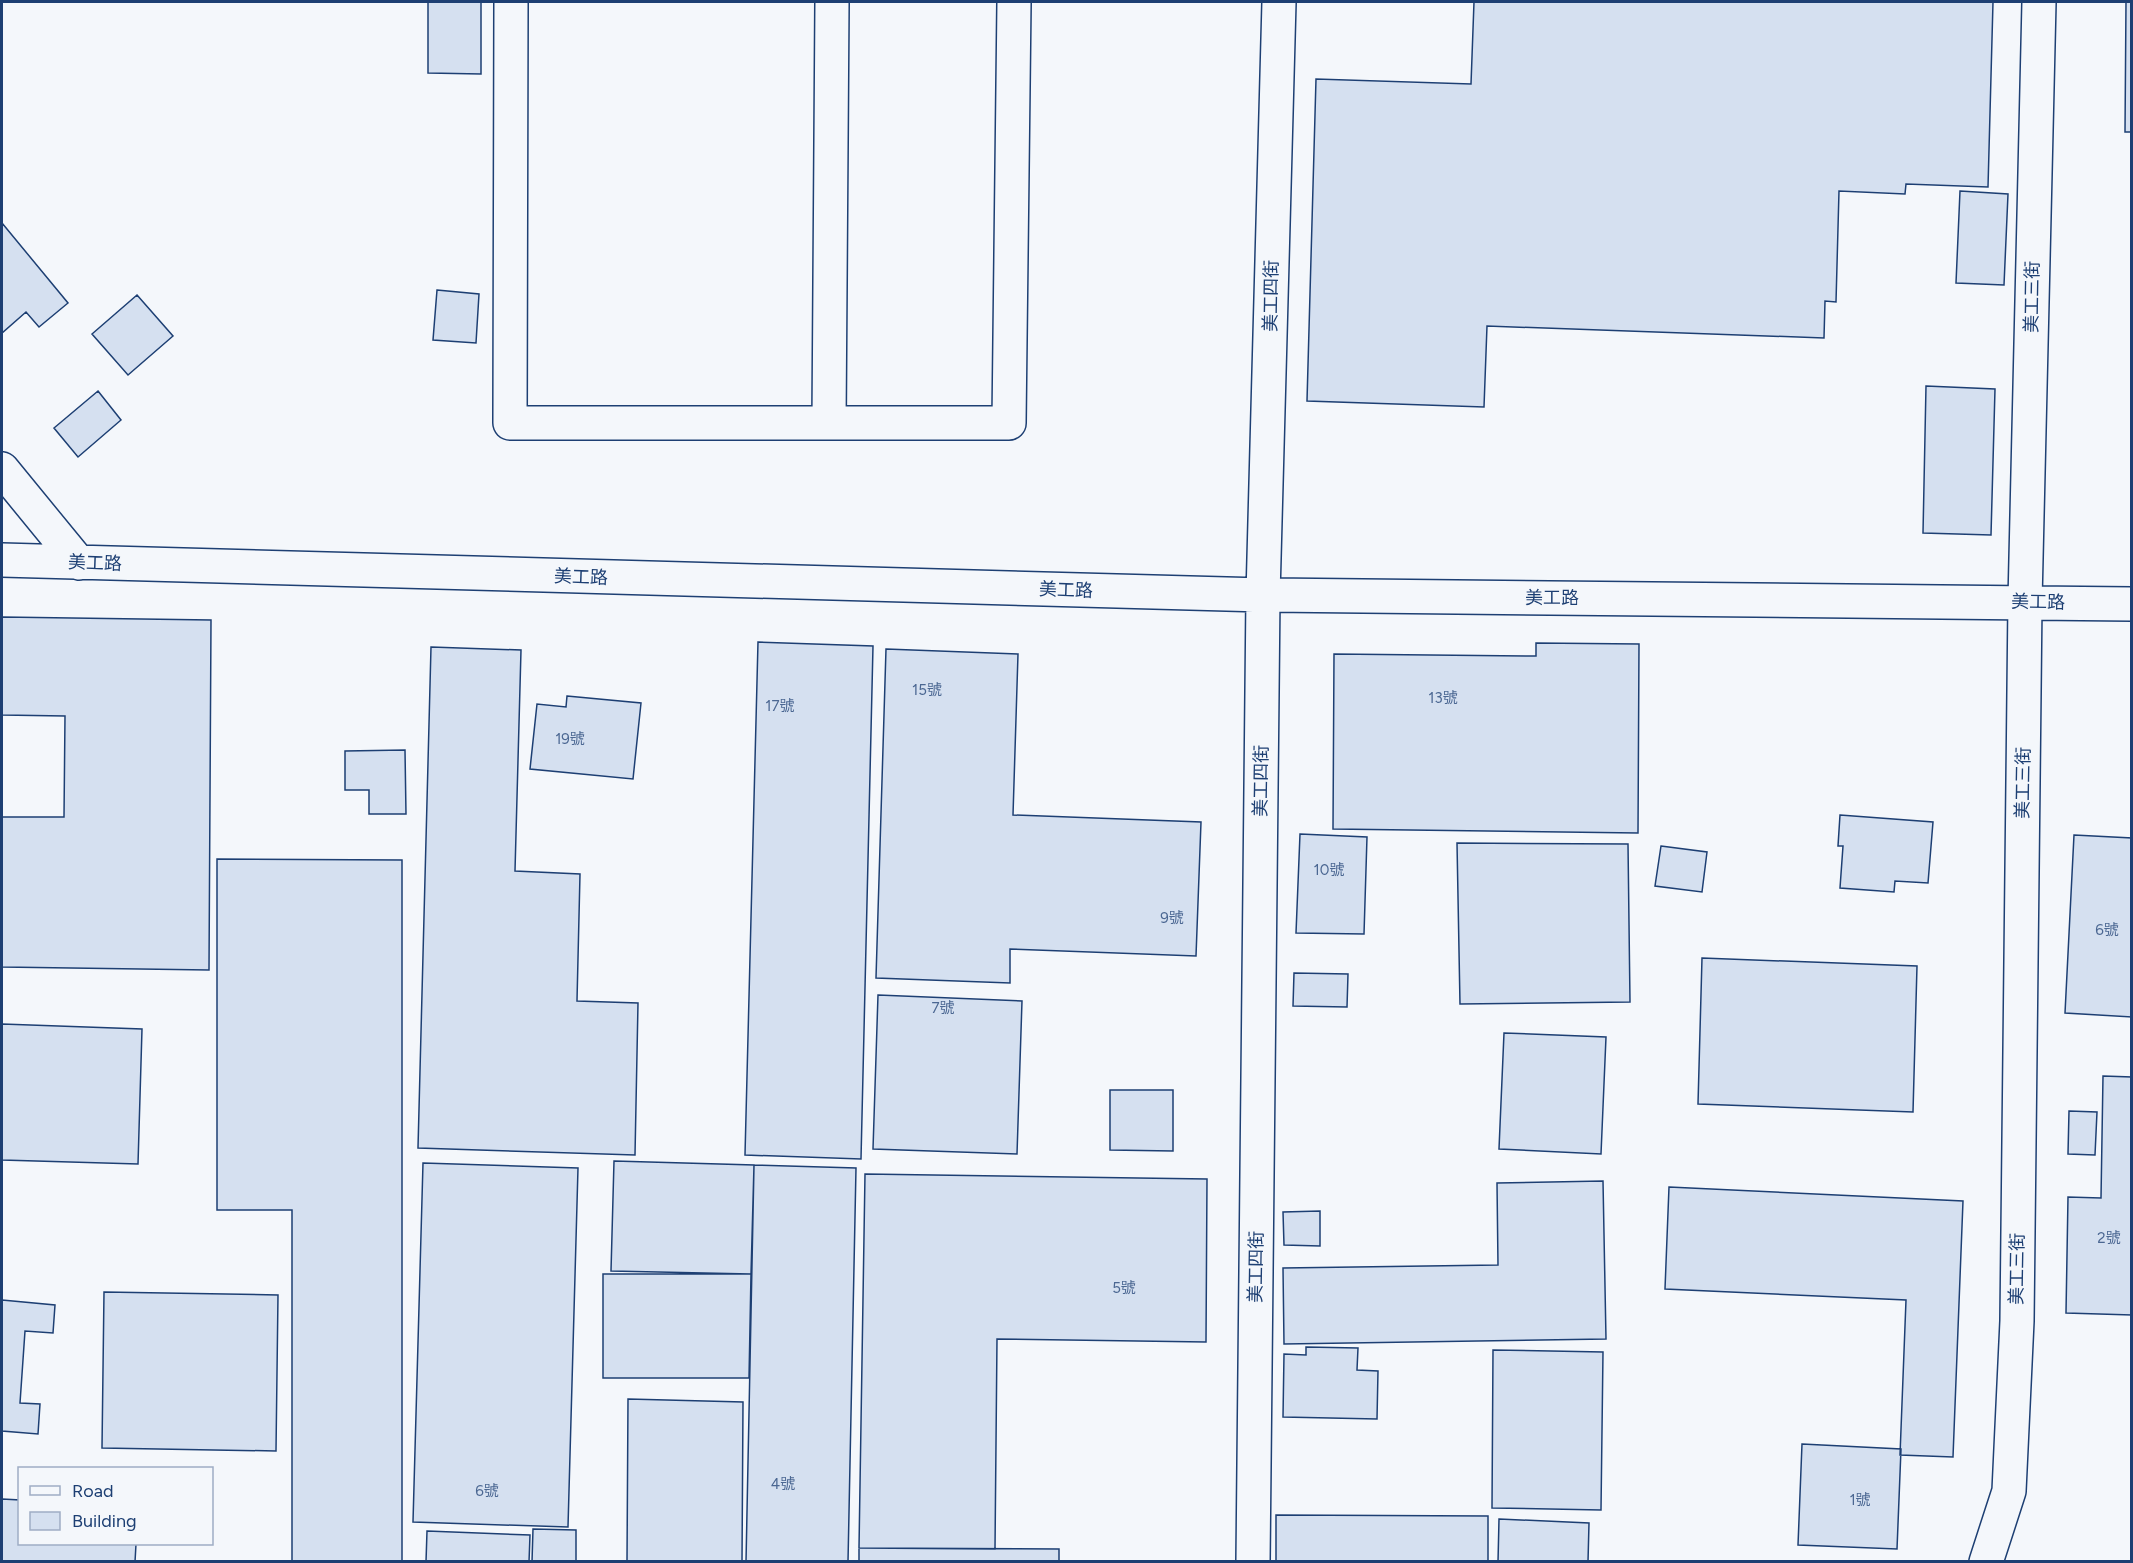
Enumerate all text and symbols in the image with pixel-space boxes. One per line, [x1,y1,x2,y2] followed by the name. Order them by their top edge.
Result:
[1259,260,1283,332] street label: 美工四街
[2020,261,2044,333] street label: 美工三街
[68,551,122,575] street label: 美工路
[554,565,608,589] street label: 美工路
[1039,578,1093,602] street label: 美工路
[1525,587,1579,609] street label: 美工路
[2011,591,2065,613] street label: 美工路
[912,681,942,699] house number: 15號
[1428,689,1458,707] house number: 13號
[765,697,795,715] house number: 17號
[555,730,585,748] house number: 19號
[1249,745,1273,817] street label: 美工四街
[2011,747,2035,819] street label: 美工三街
[1314,861,1344,879] house number: 10號
[1160,909,1184,927] house number: 9號
[2095,921,2119,939] house number: 6號
[931,999,955,1017] house number: 7號
[2097,1229,2121,1247] house number: 2號
[1244,1231,1268,1303] street label: 美工四街
[2005,1233,2029,1305] street label: 美工三街
[1112,1279,1136,1297] house number: 5號
[18,1467,213,1545] legend
[771,1475,795,1493] house number: 4號
[72,1480,113,1502] text: Road
[475,1482,499,1500] house number: 6號
[1849,1491,1871,1509] house number: 1號
[72,1510,137,1532] text: Building

